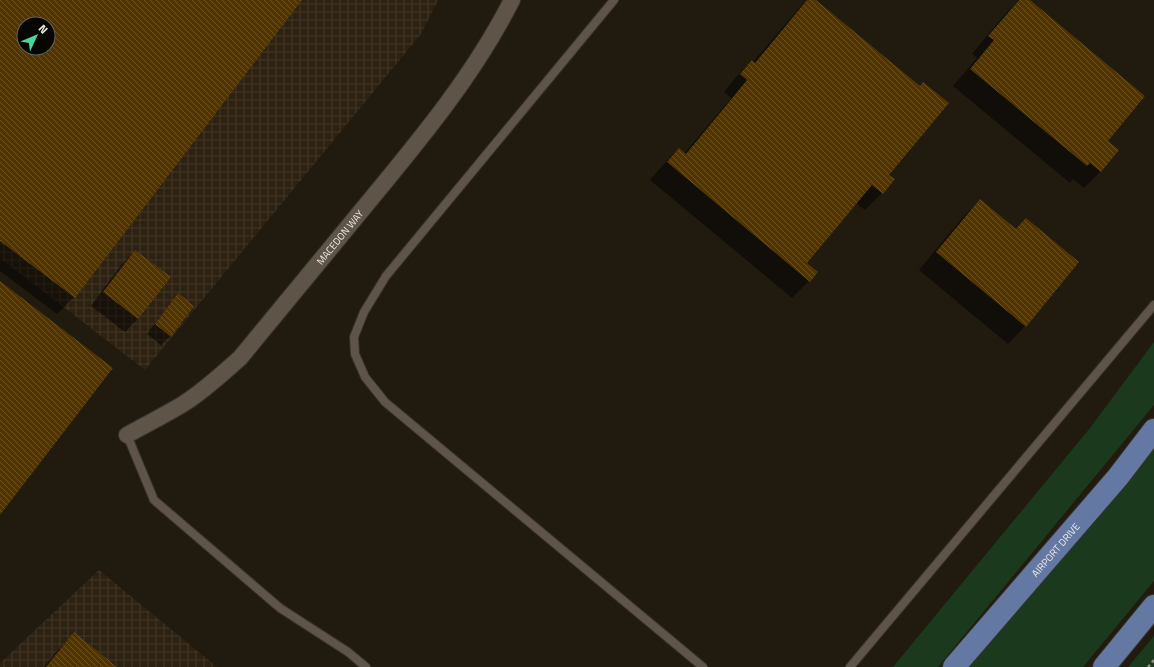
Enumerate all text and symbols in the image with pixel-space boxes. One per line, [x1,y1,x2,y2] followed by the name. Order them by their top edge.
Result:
[16,16,56,56] north arrow
[35,21,52,37] text: N
[313,206,367,268] street label: MACEDON WAY
[1028,519,1083,580] street label: AIRPORT DRIVE

